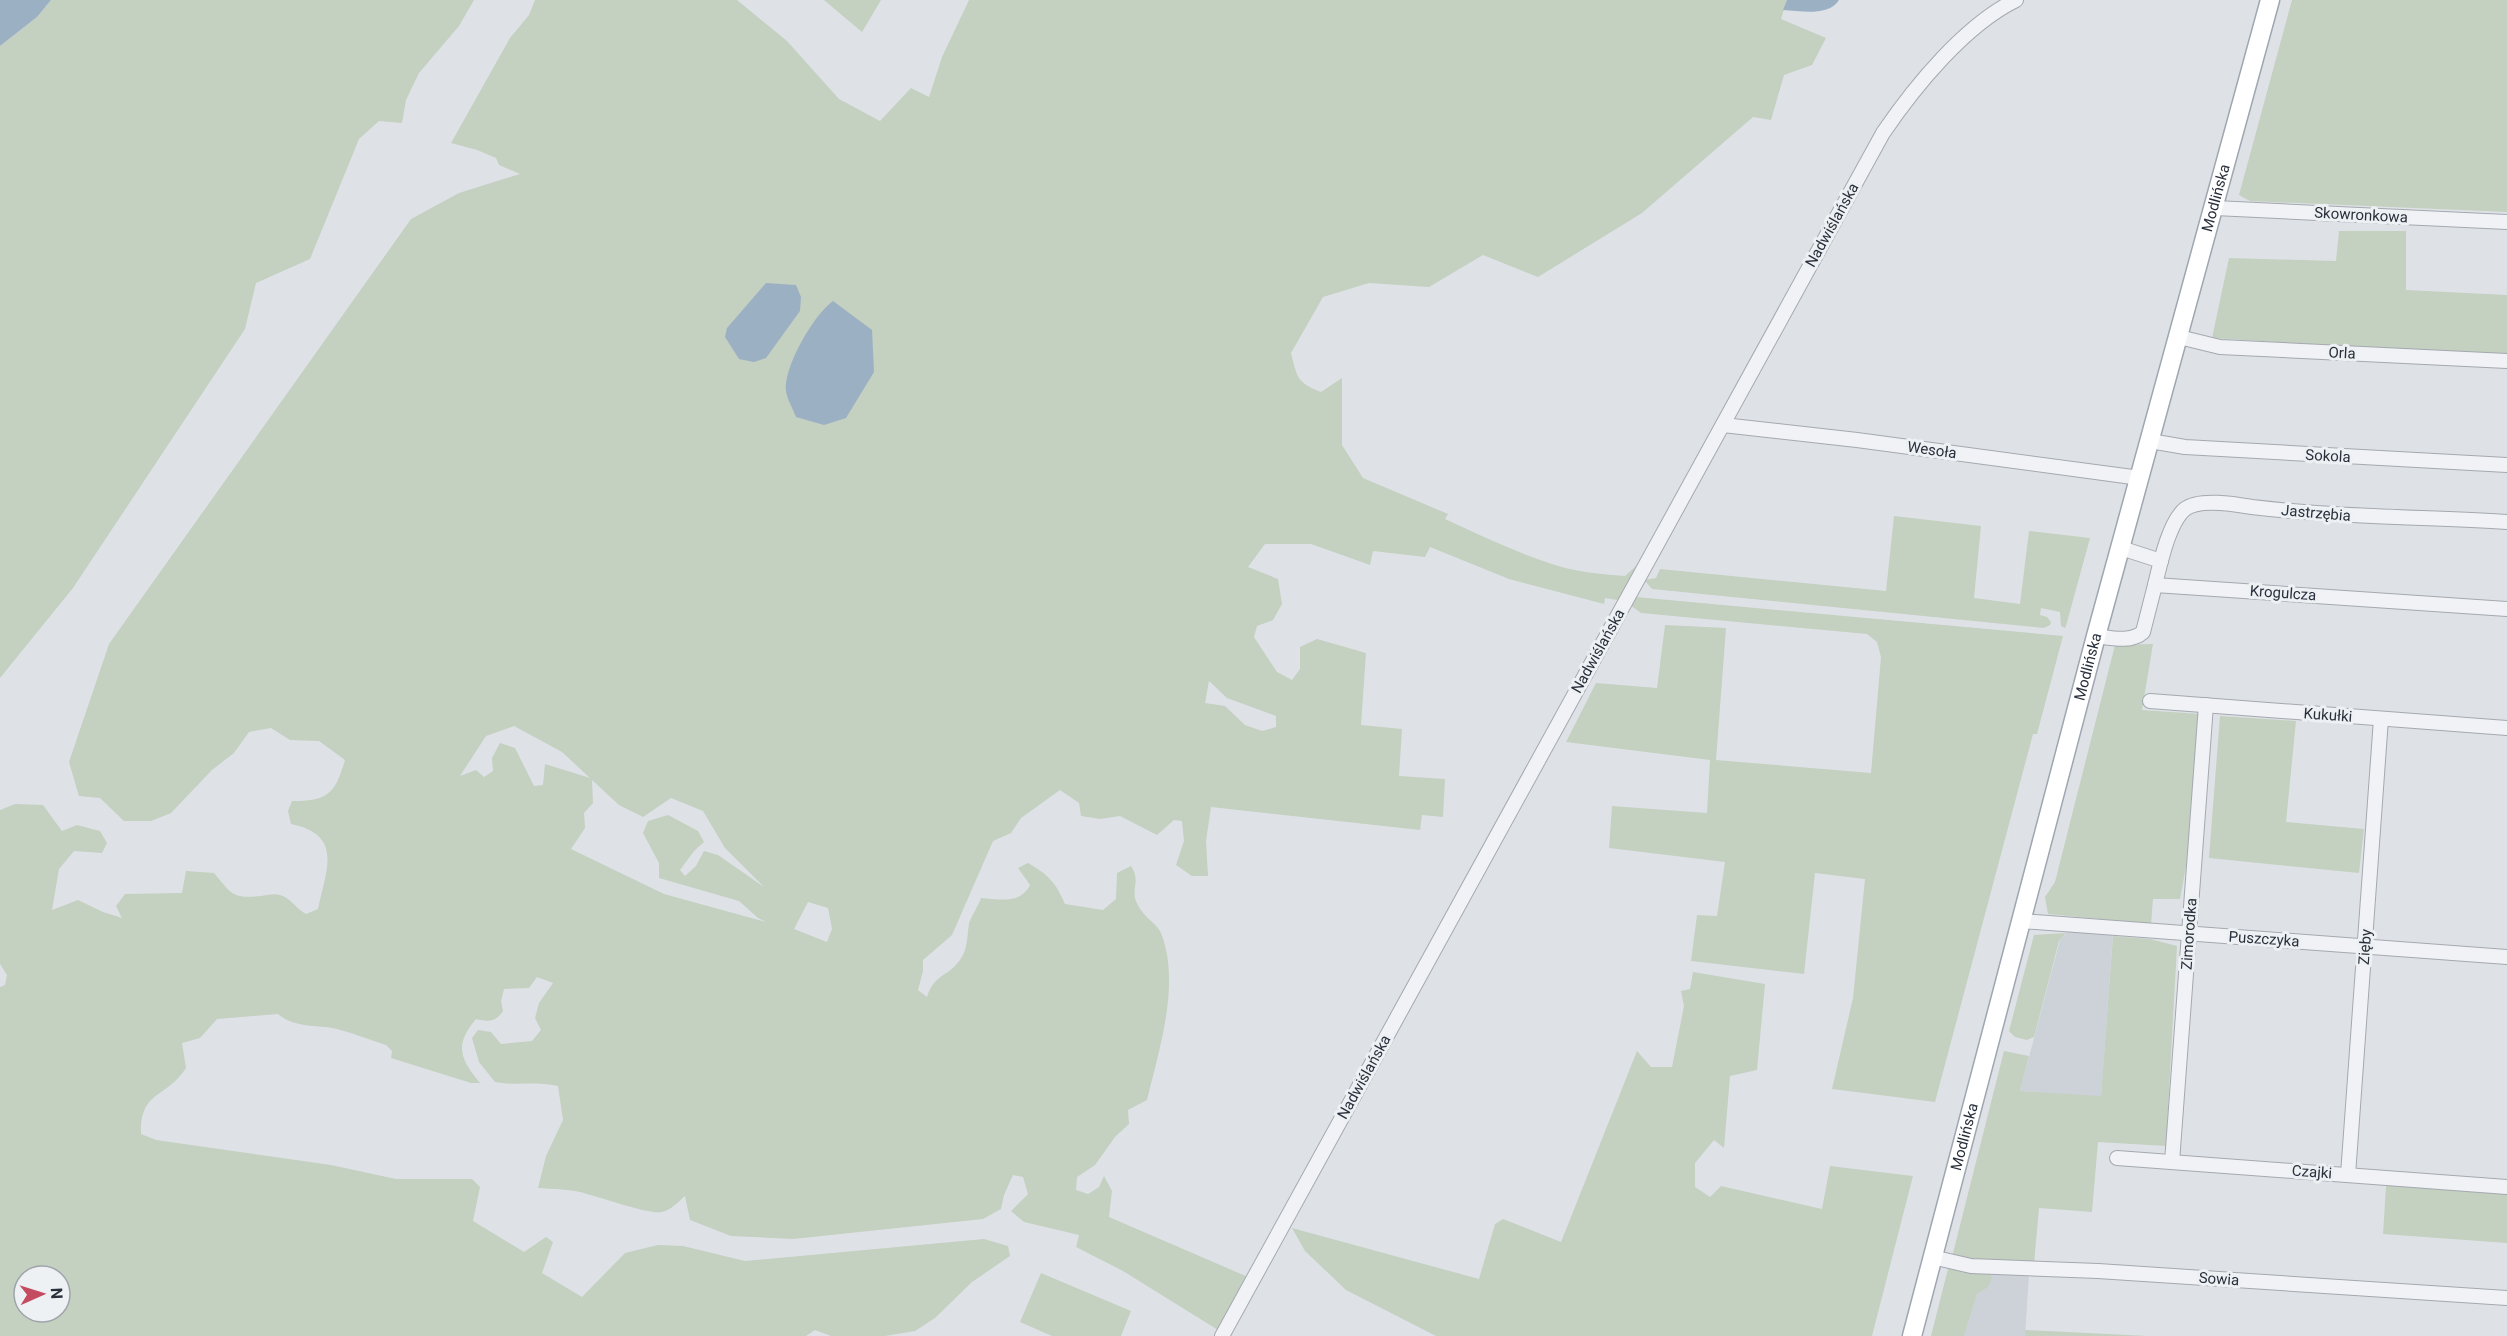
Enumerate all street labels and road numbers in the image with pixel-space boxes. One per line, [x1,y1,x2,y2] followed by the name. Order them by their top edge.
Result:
[2198,162,2234,234] street label: Modlińska
[1801,180,1863,270] street label: Nadwiślańska
[2314,204,2408,226] street label: Skowronkowa
[2328,343,2356,363] street label: Orla
[1906,438,1958,462] street label: Wesoła
[2305,446,2351,466] street label: Sokola
[2281,501,2351,525] street label: Jastrzębia
[2249,582,2317,604] street label: Krogulcza
[1567,606,1629,696] street label: Nadwiślańska
[2070,631,2105,703] street label: Modlińska
[2303,704,2353,726] street label: Kukułki
[2178,897,2200,971] street label: Zimorodka
[2228,928,2300,950] street label: Puszczyka
[2355,928,2375,966] street label: Zięby
[1333,1032,1395,1122] street label: Nadwiślańska
[1947,1101,1982,1173] street label: Modlińska
[2291,1162,2333,1182] street label: Czajki
[2198,1269,2240,1289] street label: Sowia

